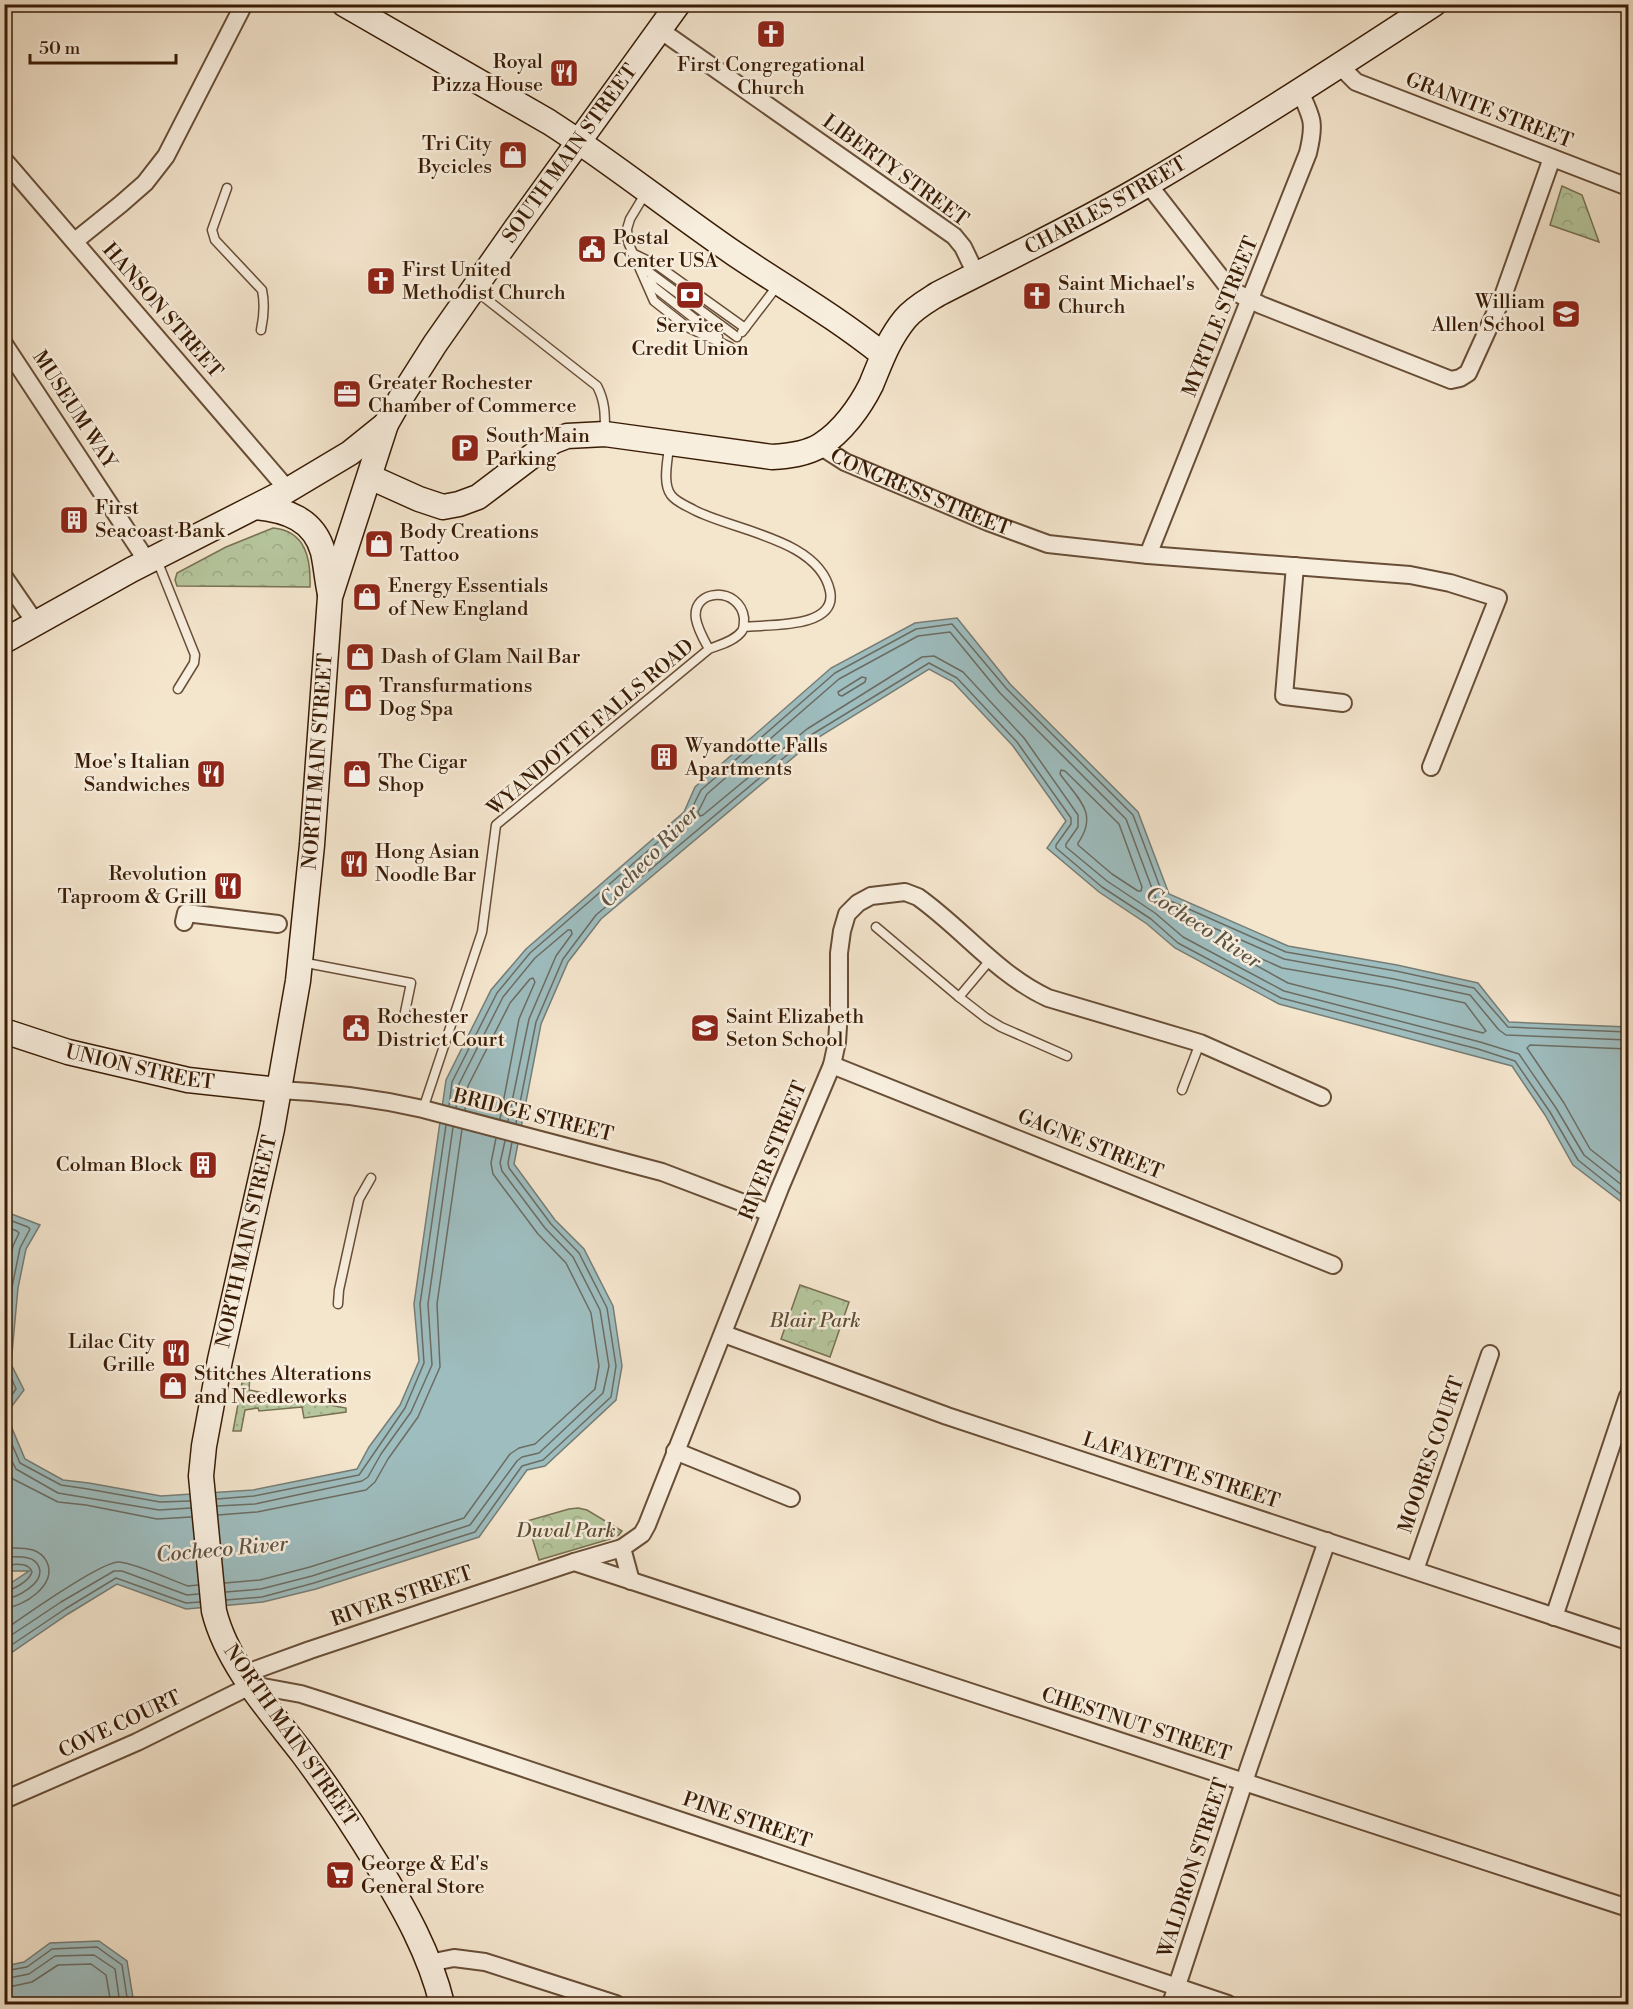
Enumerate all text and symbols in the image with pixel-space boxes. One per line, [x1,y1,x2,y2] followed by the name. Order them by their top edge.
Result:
[755,18,787,50] church icon: First Congregational Church
[30,27,176,65] scale bar
[39,37,81,60] text: 50 m
[432,50,543,98] place label: Royal Pizza House
[677,53,865,101] place label: First Congregational Church
[548,57,580,89] restaurant icon: Royal Pizza House
[497,59,643,248] street label: SOUTH MAIN STREET
[1402,68,1576,154] street label: GRANITE STREET
[817,110,973,232] street label: LIBERTY STREET
[417,132,492,180] place label: Tri City Bycicles
[497,139,529,171] shop icon: Tri City Bycicles
[1021,151,1191,261] street label: CHARLES STREET
[613,226,719,274] place label: Postal Center USA
[576,233,608,265] public building icon: Postal Center USA
[1177,233,1265,401] street label: MYRTLE STREET
[96,238,228,384] street label: HANSON STREET
[402,258,566,306] place label: First United Methodist Church
[365,265,397,297] church icon: First United Methodist Church
[1058,272,1195,320] place label: Saint Michael's Church
[674,279,706,311] bank icon: Service Credit Union
[1021,280,1053,312] church icon: Saint Michael's Church
[1431,290,1545,338] place label: William Allen School
[1550,298,1582,330] school or university icon: William Allen School
[631,314,749,362] place label: Service Credit Union
[26,346,122,475] street label: MUSEUM WAY
[368,371,577,419] place label: Greater Rochester Chamber of Commerce
[331,378,363,410] office icon: Greater Rochester Chamber of Commerce
[486,424,590,472] place label: South Main Parking
[449,432,481,464] parking icon: South Main Parking
[825,443,1014,542] street label: CONGRESS STREET
[95,496,226,544] place label: First Seacoast Bank
[58,504,90,536] building icon: First Seacoast Bank
[399,520,539,568] place label: Body Creations Tattoo
[363,528,395,560] shop icon: Body Creations Tattoo
[388,574,548,622] place label: Energy Essentials of New England
[351,581,383,613] shop icon: Energy Essentials of New England
[482,634,699,822] street label: WYANDOTTE FALLS ROAD
[344,641,376,673] shop icon: Dash of Glam Nail Bar
[381,645,581,670] place label: Dash of Glam Nail Bar
[297,652,338,871] street label: NORTH MAIN STREET
[379,674,533,722] place label: Transfurmations Dog Spa
[342,682,374,714] shop icon: Transfurmations Dog Spa
[684,734,828,782] place label: Wyandotte Falls Apartments
[648,741,680,773] building icon: Wyandotte Falls Apartments
[74,750,190,798] place label: Moe's Italian Sandwiches
[378,750,468,798] place label: The Cigar Shop
[195,758,227,790] restaurant icon: Moe's Italian Sandwiches
[341,758,373,790] shop icon: The Cigar Shop
[595,800,706,914] water label: Cocheco River
[375,840,480,888] place label: Hong Asian Noodle Bar
[338,848,370,880] restaurant icon: Hong Asian Noodle Bar
[58,862,207,910] place label: Revolution Taproom & Grill
[212,870,244,902] restaurant icon: Revolution Taproom & Grill
[1140,881,1266,976] water label: Cocheco River
[377,1005,505,1053] place label: Rochester District Court
[726,1005,864,1053] place label: Saint Elizabeth Seton School
[340,1012,372,1044] public building icon: Rochester District Court
[689,1012,721,1044] school or university icon: Saint Elizabeth Seton School
[63,1039,216,1095] street label: UNION STREET
[735,1078,813,1224] street label: RIVER STREET
[449,1084,616,1148] street label: BRIDGE STREET
[1014,1104,1166,1186] street label: GAGNE STREET
[211,1133,283,1350] street label: NORTH MAIN STREET
[187,1149,219,1181] building icon: Colman Block
[56,1153,184,1178] place label: Colman Block
[769,1309,860,1334] park label: Blair Park
[68,1330,155,1378] place label: Lilac City Grille
[160,1337,192,1369] restaurant icon: Lilac City Grille
[194,1362,372,1410] place label: Stitches Alterations and Needleworks
[157,1370,189,1402] shop icon: Stitches Alterations and Needleworks
[1393,1373,1471,1537] street label: MOORES COURT
[1079,1427,1283,1515] street label: LAFAYETTE STREET
[515,1519,616,1544] park label: Duval Park
[155,1531,290,1569] water label: Cocheco River
[328,1561,476,1633] street label: RIVER STREET
[218,1640,362,1832] street label: NORTH MAIN STREET
[1038,1683,1234,1767] street label: CHESTNUT STREET
[55,1686,185,1764] street label: COVE COURT
[1153,1775,1235,1962] street label: WALDRON STREET
[679,1787,815,1855] street label: PINE STREET
[361,1852,488,1900] place label: George & Ed's General Store
[324,1859,356,1891] supermarket icon: George & Ed's General Store

